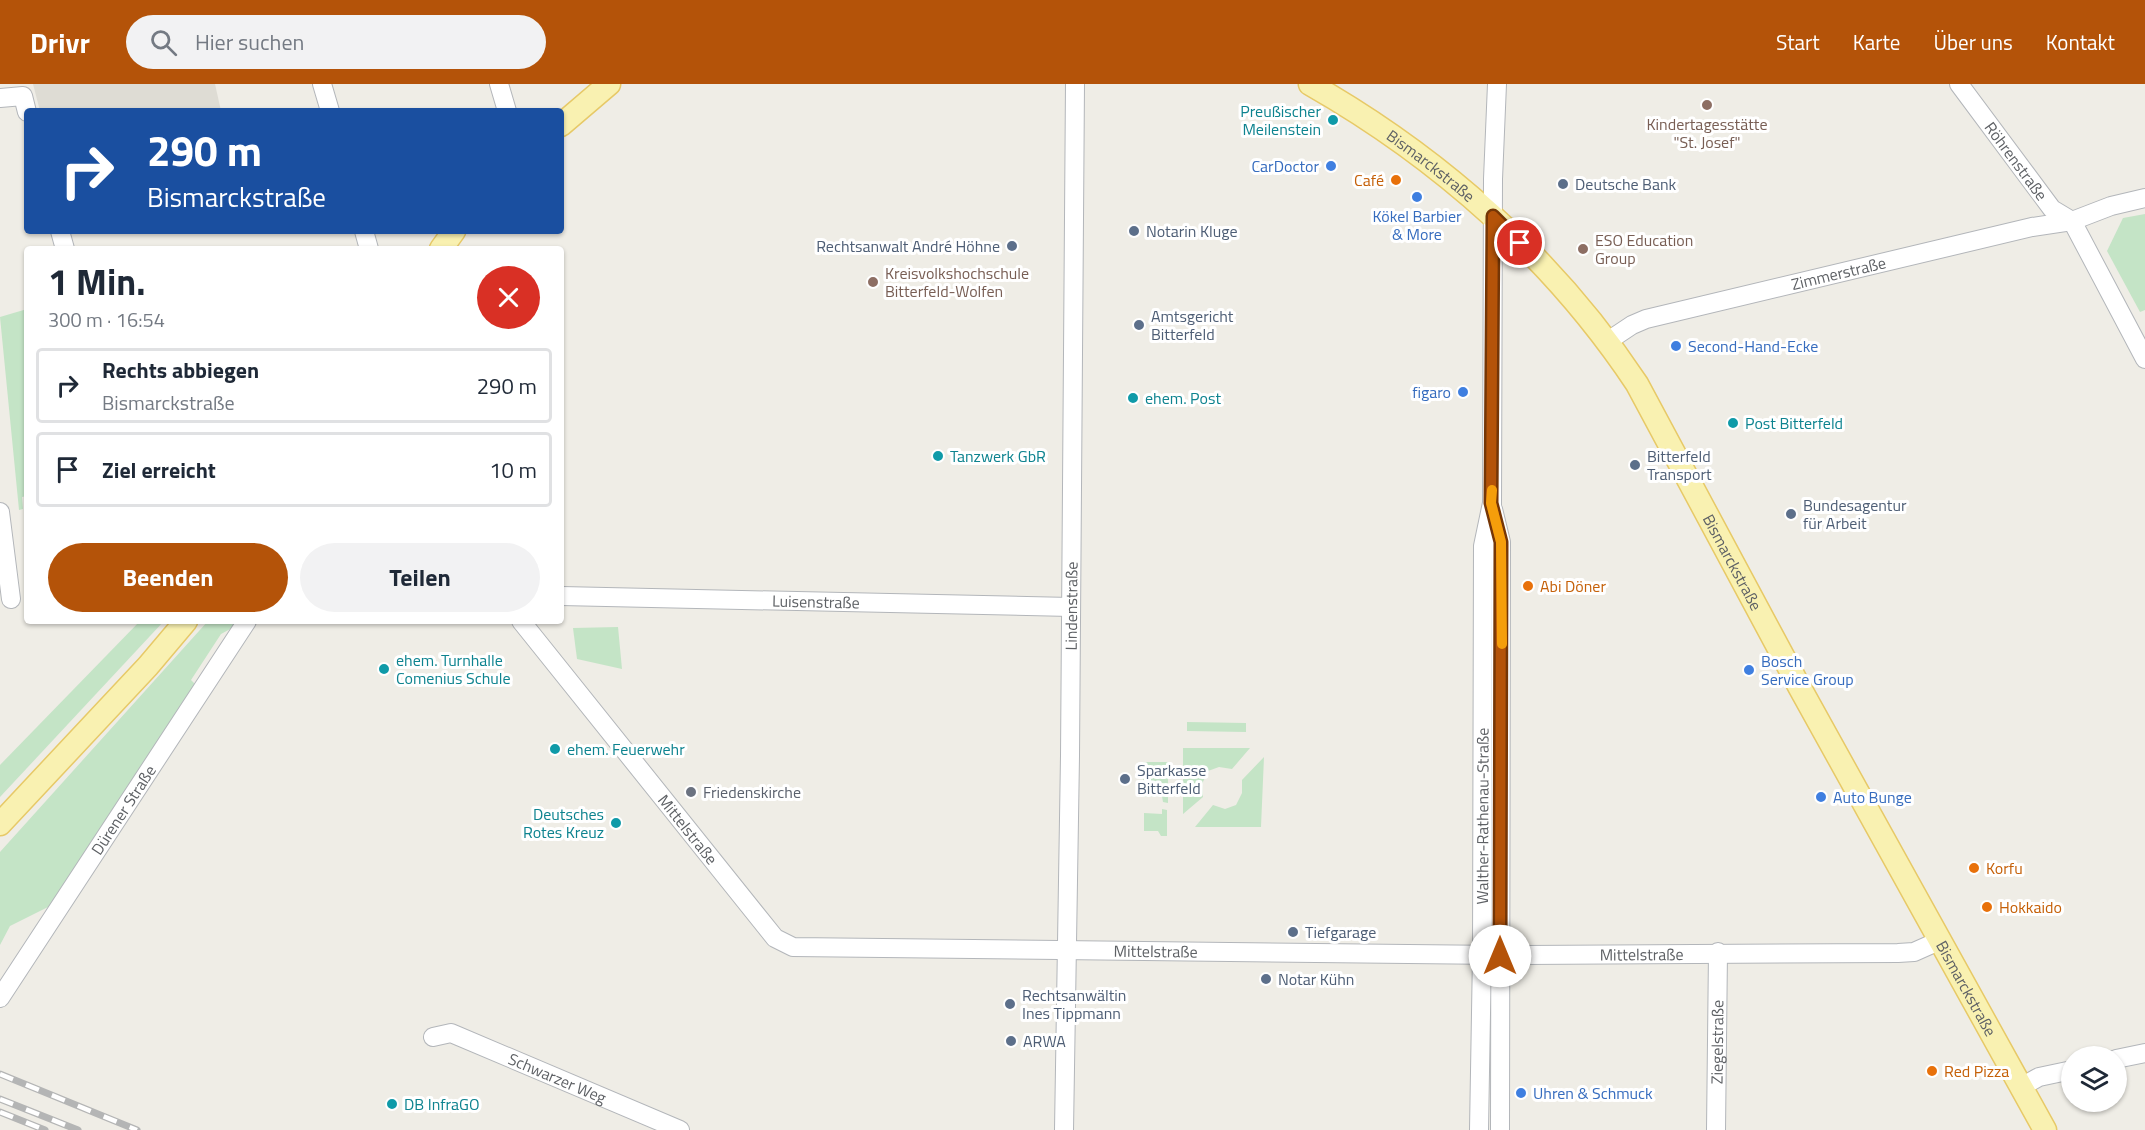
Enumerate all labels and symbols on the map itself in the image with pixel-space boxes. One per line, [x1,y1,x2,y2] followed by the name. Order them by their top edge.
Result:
[1700,98,1714,112] marker: Kindertagesstätte "St. Josef"
[1240,99,1321,141] place label: Preußischer Meilenstein
[1646,112,1768,154] place label: Kindertagesstätte "St. Josef"
[1326,113,1340,127] marker: Preußischer Meilenstein
[1979,117,2054,205] street label: Röhrenstraße
[1382,124,1480,208] street label: Bismarckstraße
[1251,154,1319,178] place label: CarDoctor
[1324,159,1338,173] marker: CarDoctor
[1354,168,1384,192] place label: Café
[1575,172,1677,196] place label: Deutsche Bank
[1389,173,1403,187] marker: Café
[1556,177,1570,191] marker: Deutsche Bank
[1410,190,1424,204] marker: Kökel Barbier & More
[1372,204,1462,246] place label: Kökel Barbier & More
[1494,217,1545,268] pin
[1146,219,1238,243] place label: Notarin Kluge
[1127,224,1141,238] marker: Notarin Kluge
[1595,228,1693,270] place label: ESO Education Group
[816,234,1000,258] place label: Rechtsanwalt André Höhne
[1005,239,1019,253] marker: Rechtsanwalt André Höhne
[1576,242,1590,256] marker: ESO Education Group
[1789,250,1888,296] street label: Zimmerstraße
[885,261,1029,303] place label: Kreisvolkshochschule Bitterfeld-Wolfen
[866,275,880,289] marker: Kreisvolkshochschule Bitterfeld-Wolfen
[1151,304,1234,346] place label: Amtsgericht Bitterfeld
[1132,318,1146,332] marker: Amtsgericht Bitterfeld
[1688,334,1818,358] place label: Second-Hand-Ecke
[1669,339,1683,353] marker: Second-Hand-Ecke
[1412,380,1451,404] place label: figaro
[1456,385,1470,399] marker: figaro
[1145,386,1221,410] place label: ehem. Post
[1126,391,1140,405] marker: ehem. Post
[1745,411,1843,435] place label: Post Bitterfeld
[1726,416,1740,430] marker: Post Bitterfeld
[950,444,1046,468] place label: Tanzwerk GbR
[1647,444,1712,486] place label: Bitterfeld Transport
[931,449,945,463] marker: Tanzwerk GbR
[1628,458,1642,472] marker: Bitterfeld Transport
[1803,493,1907,535] place label: Bundesagentur für Arbeit
[1784,507,1798,521] marker: Bundesagentur für Arbeit
[1697,510,1768,615] street label: Bismarckstraße
[1059,562,1083,651] street label: Lindenstraße
[1540,574,1606,598] place label: Abi Döner
[1521,579,1535,593] marker: Abi Döner
[772,589,860,614] street label: Luisenstraße
[396,648,511,690] place label: ehem. Turnhalle Comenius Schule
[1761,649,1854,691] place label: Bosch Service Group
[377,662,391,676] marker: ehem. Turnhalle Comenius Schule
[1742,663,1756,677] marker: Bosch Service Group
[1470,728,1495,904] street label: Walther-Rathenau-Straße
[567,737,685,761] place label: ehem. Feuerwehr
[548,742,562,756] marker: ehem. Feuerwehr
[1137,758,1206,800] place label: Sparkasse Bitterfeld
[85,760,162,859] street label: Dürener Straße
[1118,772,1132,786] marker: Sparkasse Bitterfeld
[703,780,801,804] place label: Friedenskirche
[684,785,698,799] marker: Friedenskirche
[1833,785,1912,809] place label: Auto Bunge
[652,789,724,870] street label: Mittelstraße
[1814,790,1828,804] marker: Auto Bunge
[523,802,604,844] place label: Deutsches Rotes Kreuz
[609,816,623,830] marker: Deutsches Rotes Kreuz
[1986,856,2023,880] place label: Korfu
[1967,861,1981,875] marker: Korfu
[1999,895,2062,919] place label: Hokkaido
[1980,900,1994,914] marker: Hokkaido
[1305,920,1376,944] place label: Tiefgarage
[1468,924,1532,988] position arrow
[1286,925,1300,939] marker: Tiefgarage
[1930,936,2003,1041] street label: Bismarckstraße
[1114,939,1198,964] street label: Mittelstraße
[1600,942,1684,966] street label: Mittelstraße
[1278,967,1354,991] place label: Notar Kühn
[1259,972,1273,986] marker: Notar Kühn
[1022,983,1126,1025] place label: Rechtsanwältin Ines Tippmann
[1003,997,1017,1011] marker: Rechtsanwältin Ines Tippmann
[1705,1000,1729,1084] street label: Ziegelstraße
[1023,1029,1066,1053] place label: ARWA
[1004,1034,1018,1048] marker: ARWA
[505,1047,610,1109] street label: Schwarzer Weg
[1944,1059,2009,1083] place label: Red Pizza
[1925,1064,1939,1078] marker: Red Pizza
[1533,1081,1653,1105] place label: Uhren & Schmuck
[1514,1086,1528,1100] marker: Uhren & Schmuck
[404,1092,480,1116] place label: DB InfraGO
[385,1097,399,1111] marker: DB InfraGO

